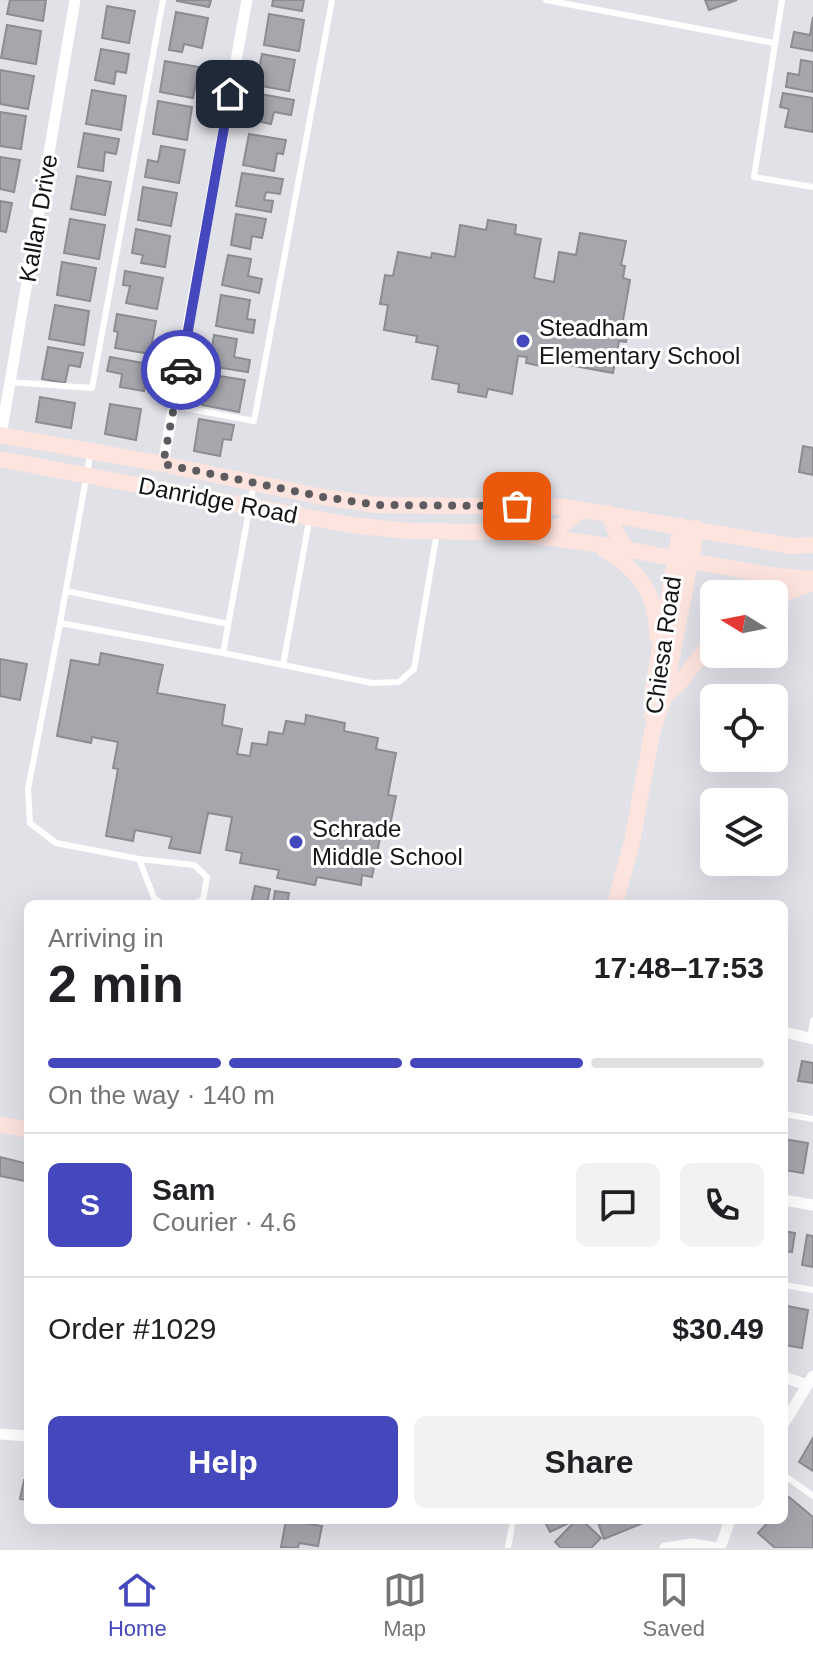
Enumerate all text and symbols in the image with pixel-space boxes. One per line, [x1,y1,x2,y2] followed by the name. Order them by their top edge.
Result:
[196,60,264,128] pin
[208,72,252,116] icon: home
[13,152,63,284] street label: Kallan Drive
[539,314,740,369] place label: Steadham Elementary School
[141,330,221,410] courier
[514,332,532,350] marker: Steadham Elementary School
[159,348,203,392] icon: car
[136,471,300,529] street label: Danridge Road
[483,472,551,540] pin
[495,484,539,528] icon: bag
[640,574,686,716] street label: Chiesa Road
[700,580,788,668] north arrow
[700,580,788,876] map controls
[700,684,788,772] button: locate
[700,788,788,876] button: layers
[312,815,463,870] place label: Schrade Middle School
[287,833,305,851] marker: Schrade Middle School
[48,923,164,953] text: Arriving in
[594,951,764,984] text: 17:48–17:53
[48,955,184,1013] text: 2 min
[48,1080,275,1110] text: On the way · 140 m
[576,1163,660,1247] button: chat
[680,1163,764,1247] button: phone
[152,1173,215,1206] text: Sam
[80,1188,100,1221] text: S
[152,1207,297,1237] text: Courier · 4.6
[48,1312,216,1345] text: Order #1029
[672,1312,764,1345] text: $30.49
[48,1416,398,1508] button: Help
[414,1416,764,1508] button: Share
[108,1568,167,1642] tab: Home
[383,1568,427,1642] tab: Map
[643,1568,705,1642] tab: Saved

